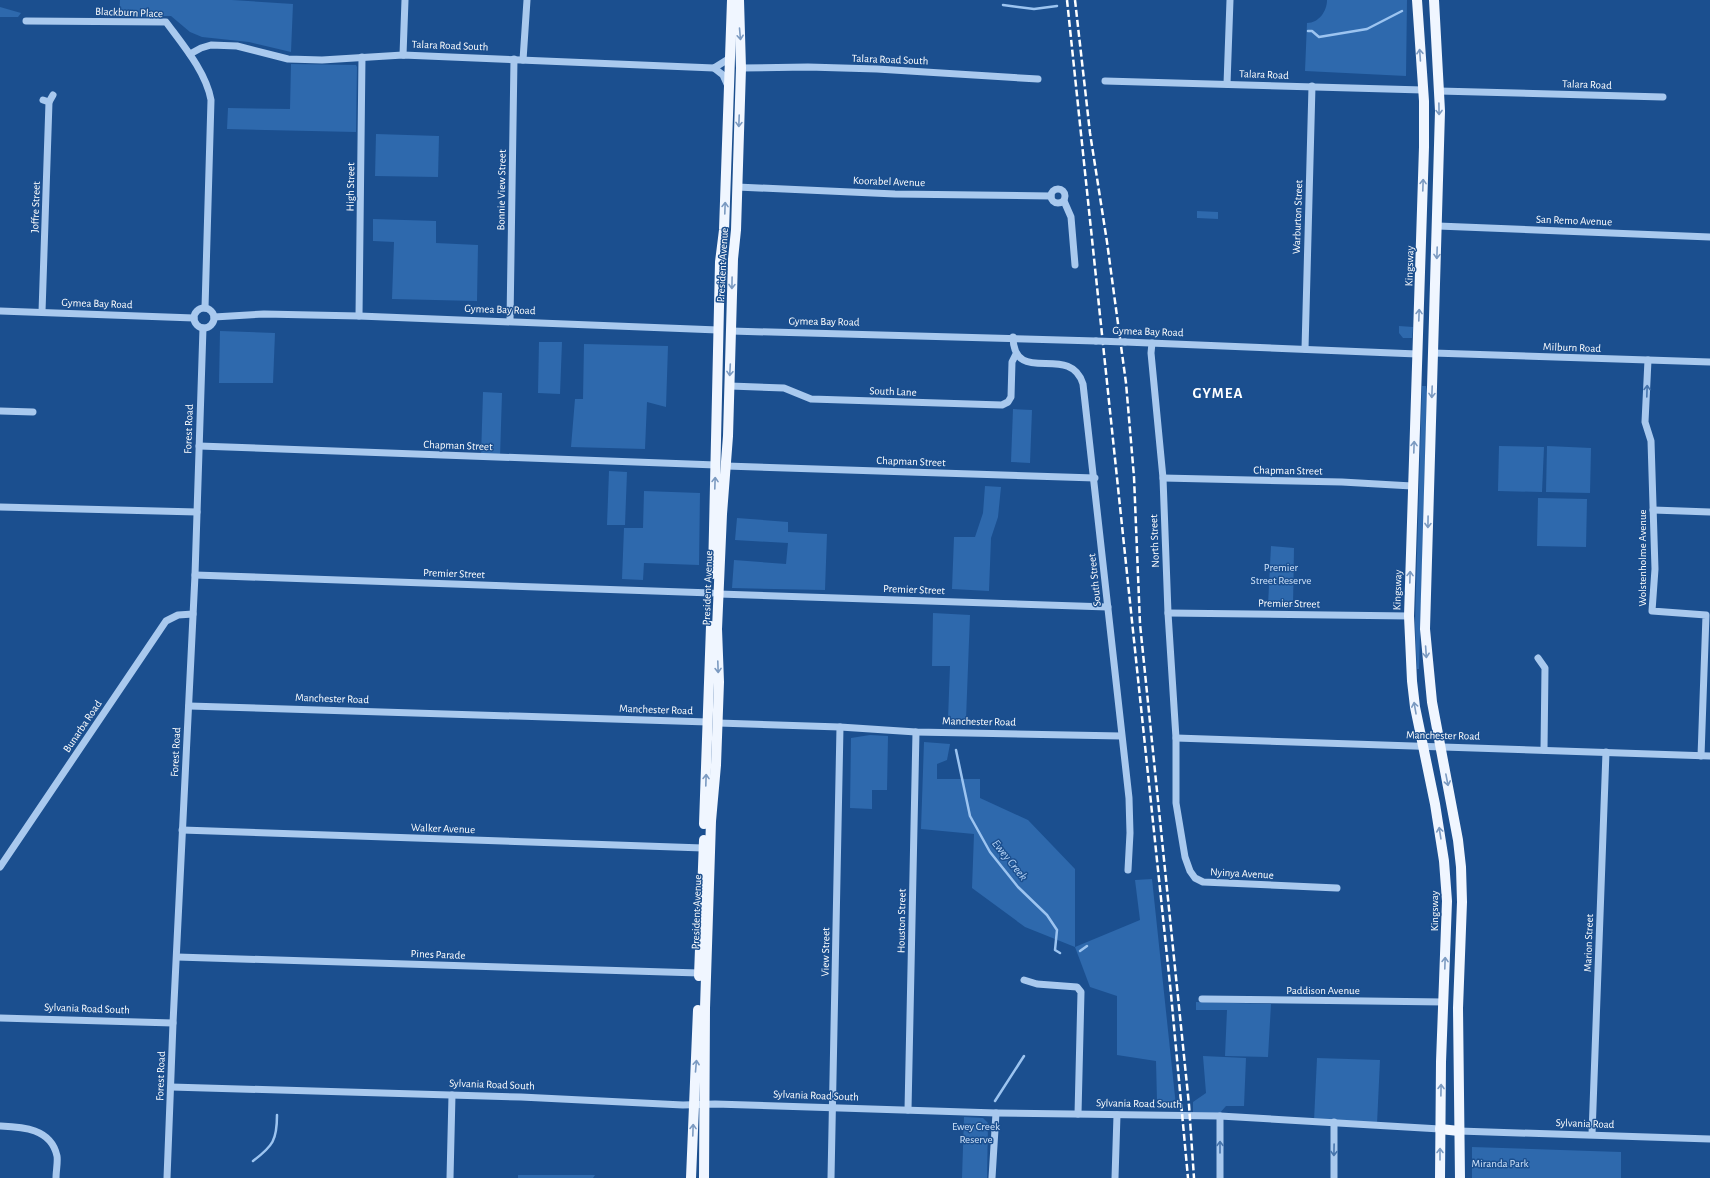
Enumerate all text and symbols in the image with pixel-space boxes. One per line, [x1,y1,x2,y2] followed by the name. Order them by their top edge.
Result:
[95,6,163,19] street label: Blackburn Place
[737,27,744,40] one-way arrow
[411,39,488,52] street label: Talara Road South
[1416,49,1423,62] one-way arrow
[851,53,928,66] street label: Talara Road South
[1239,68,1289,81] street label: Talara Road
[1562,78,1612,91] street label: Talara Road
[1435,102,1443,115] one-way arrow
[735,114,743,127] one-way arrow
[495,149,508,231] street label: Bonnie View Street
[345,162,356,212] street label: High Street
[853,175,925,188] street label: Koorabel Avenue
[1291,179,1304,254] street label: Warburton Street
[1419,179,1427,192] one-way arrow
[29,181,42,233] street label: Joffre Street
[721,202,728,215] one-way arrow
[1536,214,1612,227] street label: San Remo Avenue
[715,227,730,303] street label: President Avenue
[1403,245,1416,287] street label: Kingsway
[1433,246,1440,259] one-way arrow
[728,276,736,289] one-way arrow
[61,297,133,310] street label: Gymea Bay Road
[464,303,536,316] street label: Gymea Bay Road
[1415,309,1423,322] one-way arrow
[788,315,860,328] street label: Gymea Bay Road
[1112,325,1184,338] street label: Gymea Bay Road
[1543,341,1602,354] street label: Milburn Road
[727,363,734,376] one-way arrow
[869,385,917,398] street label: South Lane
[1428,385,1436,398] one-way arrow
[1643,385,1650,398] one-way arrow
[1193,386,1243,401] district label: GYMEA
[182,404,195,454] street label: Forest Road
[423,439,493,452] street label: Chapman Street
[1410,441,1417,454] one-way arrow
[876,455,946,468] street label: Chapman Street
[1253,464,1323,477] street label: Chapman Street
[711,477,719,490] one-way arrow
[1637,509,1648,607] street label: Wolstenholme Avenue
[1148,514,1161,568] street label: North Street
[1424,515,1431,528] one-way arrow
[701,550,714,626] street label: President Avenue
[1086,553,1103,607] street label: South Street
[1251,562,1311,586] park label: Premier Street Reserve
[423,567,486,580] street label: Premier Street
[1391,569,1404,611] street label: Kingsway
[1406,571,1413,584] one-way arrow
[883,583,946,596] street label: Premier Street
[1258,597,1321,610] street label: Premier Street
[1423,645,1430,658] one-way arrow
[715,660,722,673] one-way arrow
[295,692,369,705] street label: Manchester Road
[61,698,104,754] street label: Bunarba Road
[1411,702,1419,715] one-way arrow
[619,703,693,716] street label: Manchester Road
[942,715,1016,728] street label: Manchester Road
[169,727,182,777] street label: Forest Road
[1406,729,1480,742] street label: Manchester Road
[702,774,709,787] one-way arrow
[1443,774,1451,787] one-way arrow
[411,822,475,835] street label: Walker Avenue
[1436,827,1444,840] one-way arrow
[990,837,1030,883] water label: Ewey Creek
[1210,866,1274,881] street label: Nyinya Avenue
[690,874,703,950] street label: President Avenue
[895,888,908,953] street label: Houston Street
[1429,890,1440,931] street label: Kingsway
[1582,913,1595,972] street label: Marion Street
[820,927,831,977] street label: View Street
[410,948,466,961] street label: Pines Parade
[1442,957,1449,970] one-way arrow
[1286,985,1360,996] street label: Paddison Avenue
[44,1002,130,1015] street label: Sylvania Road South
[154,1051,167,1101] street label: Forest Road
[692,1060,699,1073] one-way arrow
[449,1078,535,1091] street label: Sylvania Road South
[1437,1084,1444,1097] one-way arrow
[773,1089,859,1102] street label: Sylvania Road South
[1096,1097,1182,1110] street label: Sylvania Road South
[1555,1117,1615,1130] street label: Sylvania Road
[952,1121,1000,1145] park label: Ewey Creek Reserve
[689,1124,697,1137] one-way arrow
[1216,1141,1224,1154] one-way arrow
[1330,1143,1338,1156] one-way arrow
[1436,1148,1444,1161] one-way arrow
[1471,1158,1529,1169] park label: Miranda Park

